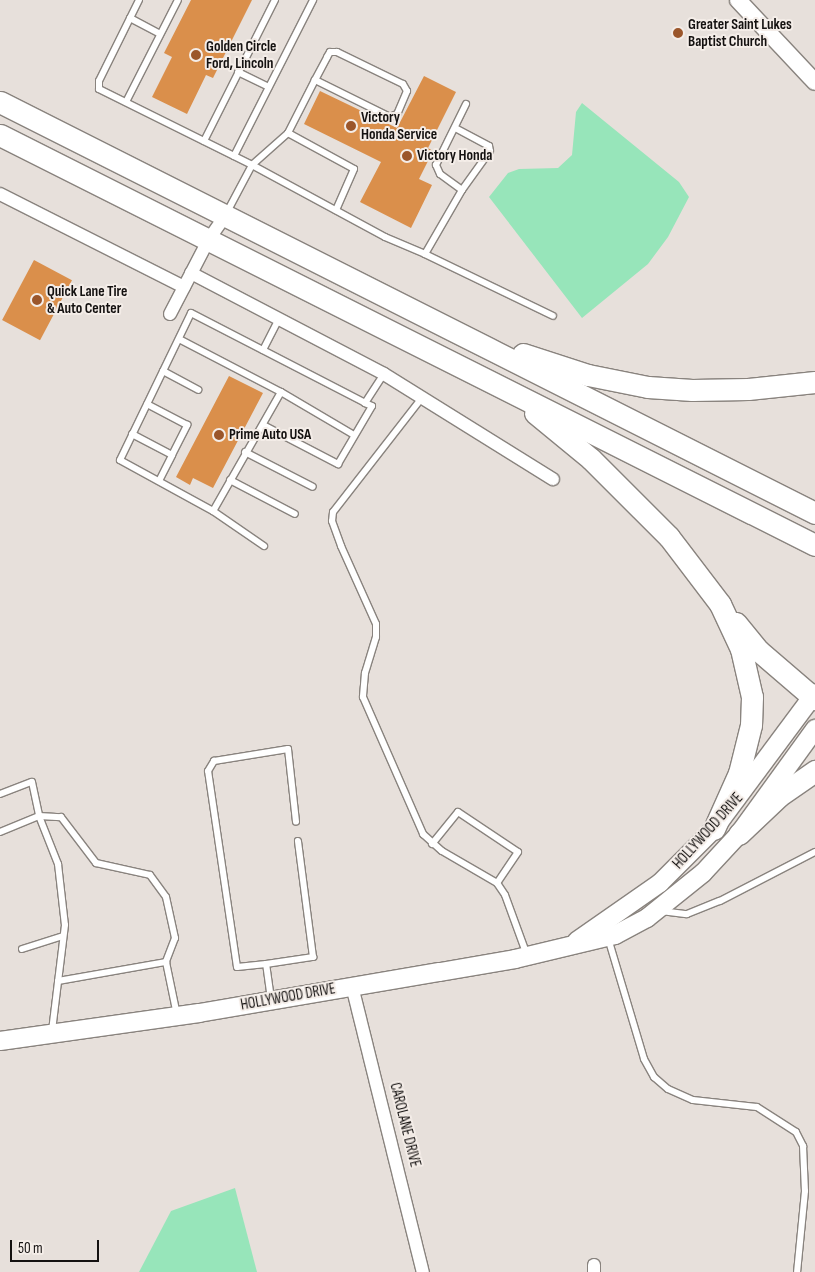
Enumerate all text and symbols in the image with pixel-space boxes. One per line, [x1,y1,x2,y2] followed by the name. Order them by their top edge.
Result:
[688,15,792,50] place label: Greater Saint Lukes Baptist Church
[672,27,684,39] marker: Greater Saint Lukes Baptist Church
[206,37,276,72] place label: Golden Circle Ford, Lincoln
[190,49,202,61] marker: Golden Circle Ford, Lincoln
[361,108,437,143] place label: Victory Honda Service
[345,120,357,132] marker: Victory Honda Service
[417,147,492,165] place label: Victory Honda
[401,150,413,162] marker: Victory Honda
[47,282,127,317] place label: Quick Lane Tire & Auto Center
[31,294,43,306] marker: Quick Lane Tire & Auto Center
[229,426,311,444] place label: Prime Auto USA
[213,429,225,441] marker: Prime Auto USA
[669,789,747,873] street label: HOLLYWOOD DRIVE
[239,980,337,1014] street label: HOLLYWOOD DRIVE
[386,1081,424,1169] street label: CAROLANE DRIVE
[12,1230,101,1262] scale bar
[18,1239,43,1258] text: 50 m

